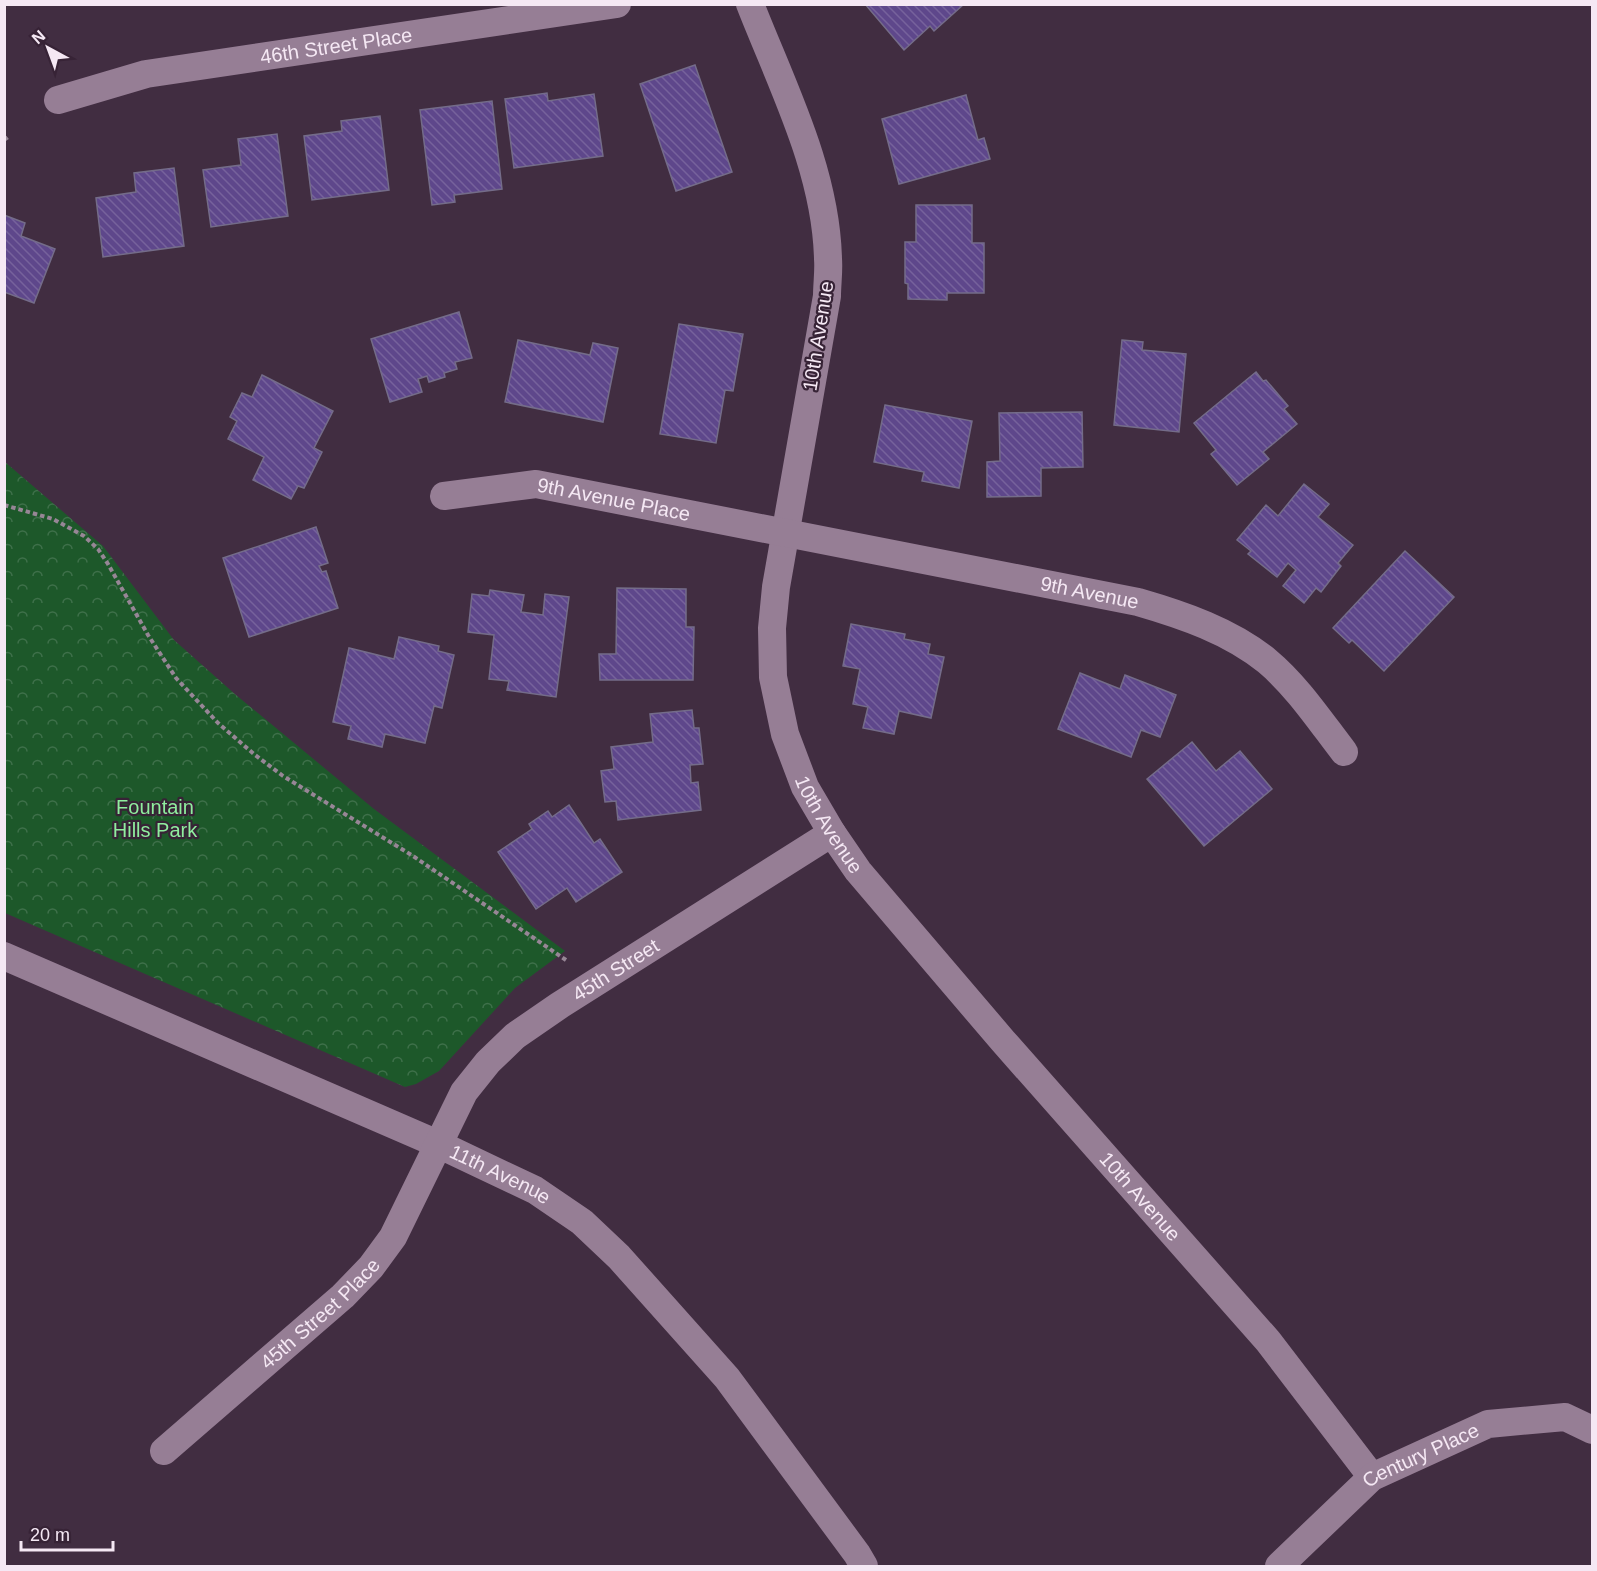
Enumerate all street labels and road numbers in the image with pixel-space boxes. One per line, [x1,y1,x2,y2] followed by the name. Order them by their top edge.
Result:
[259,24,414,68] street label: 46th Street Place
[798,280,838,392] street label: 10th Avenue
[535,474,692,525] street label: 9th Avenue Place
[1039,572,1141,613] street label: 9th Avenue
[791,773,867,877] street label: 10th Avenue
[568,934,663,1005] street label: 45th Street
[446,1140,555,1208] street label: 11th Avenue
[1095,1148,1185,1245] street label: 10th Avenue
[256,1254,384,1373] street label: 45th Street Place
[1357,1419,1482,1492] street label: Century Place

